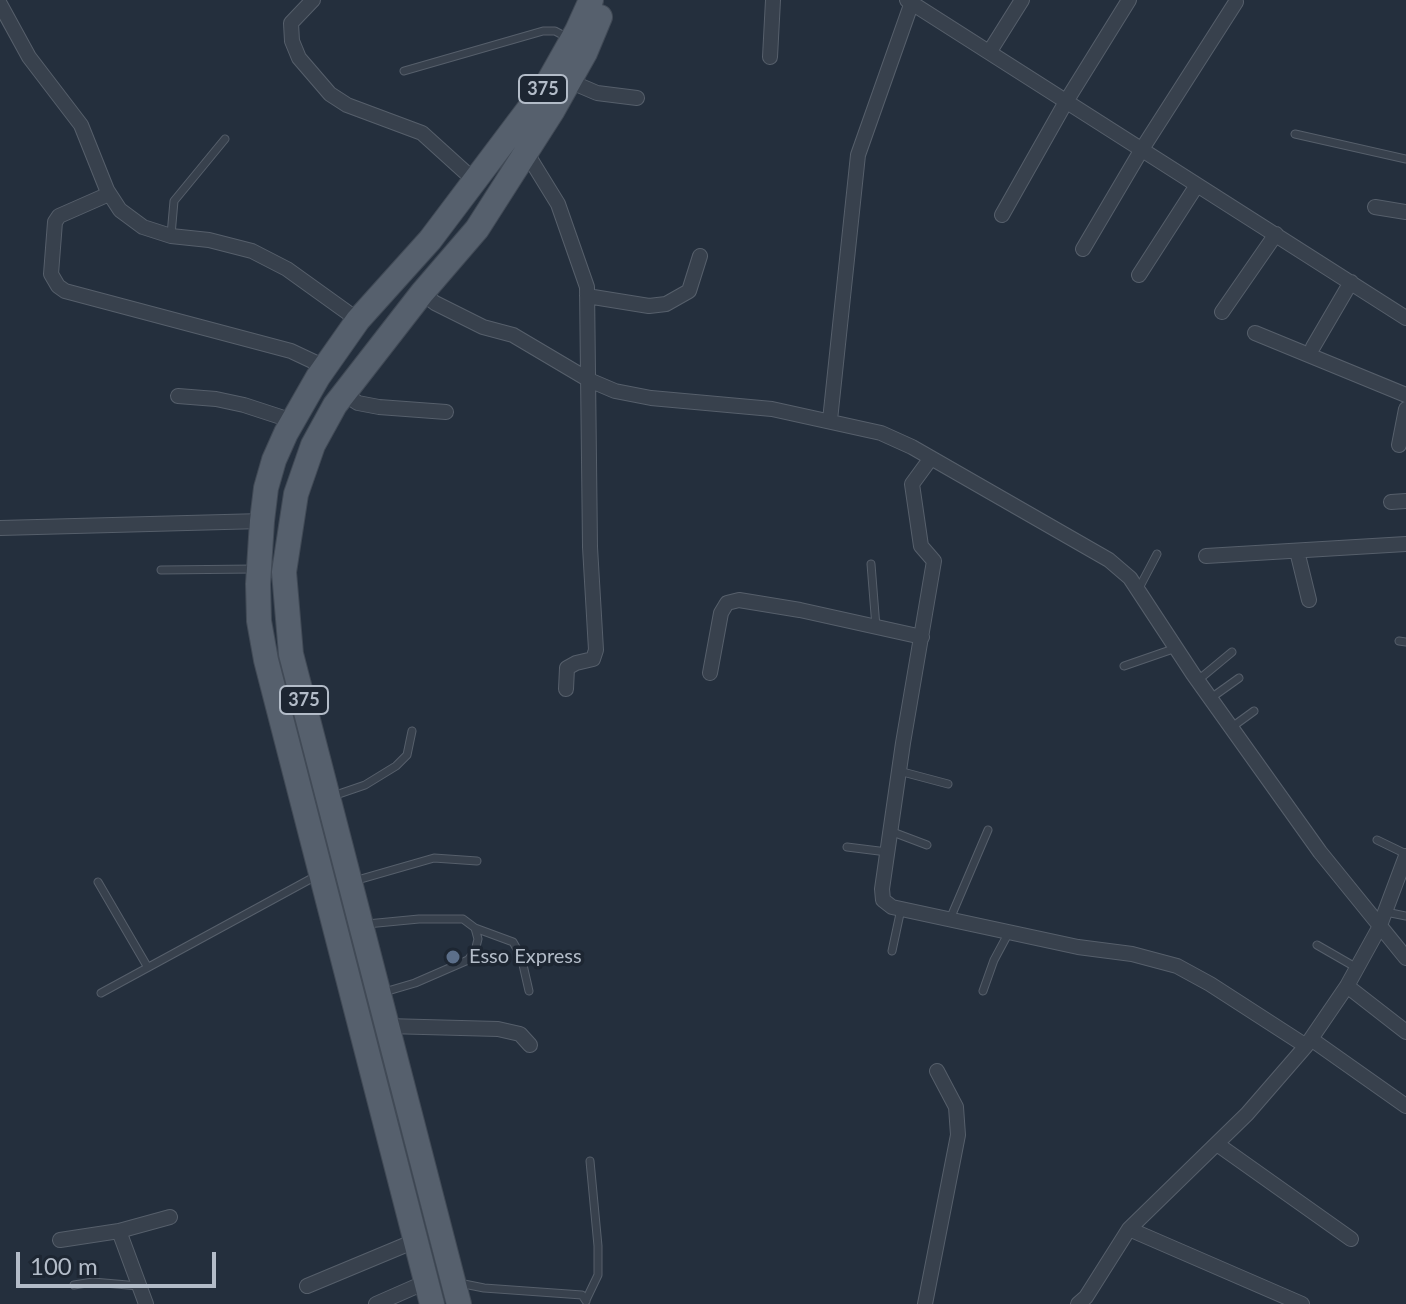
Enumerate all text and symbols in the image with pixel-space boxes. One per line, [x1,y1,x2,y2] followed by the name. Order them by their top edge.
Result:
[519,75,567,103] road number: 375
[280,686,328,714] road number: 375
[469,945,582,969] place label: Esso Express
[444,948,462,966] marker: Esso Express
[20,1236,220,1286] scale bar
[30,1251,98,1280] text: 100 m

